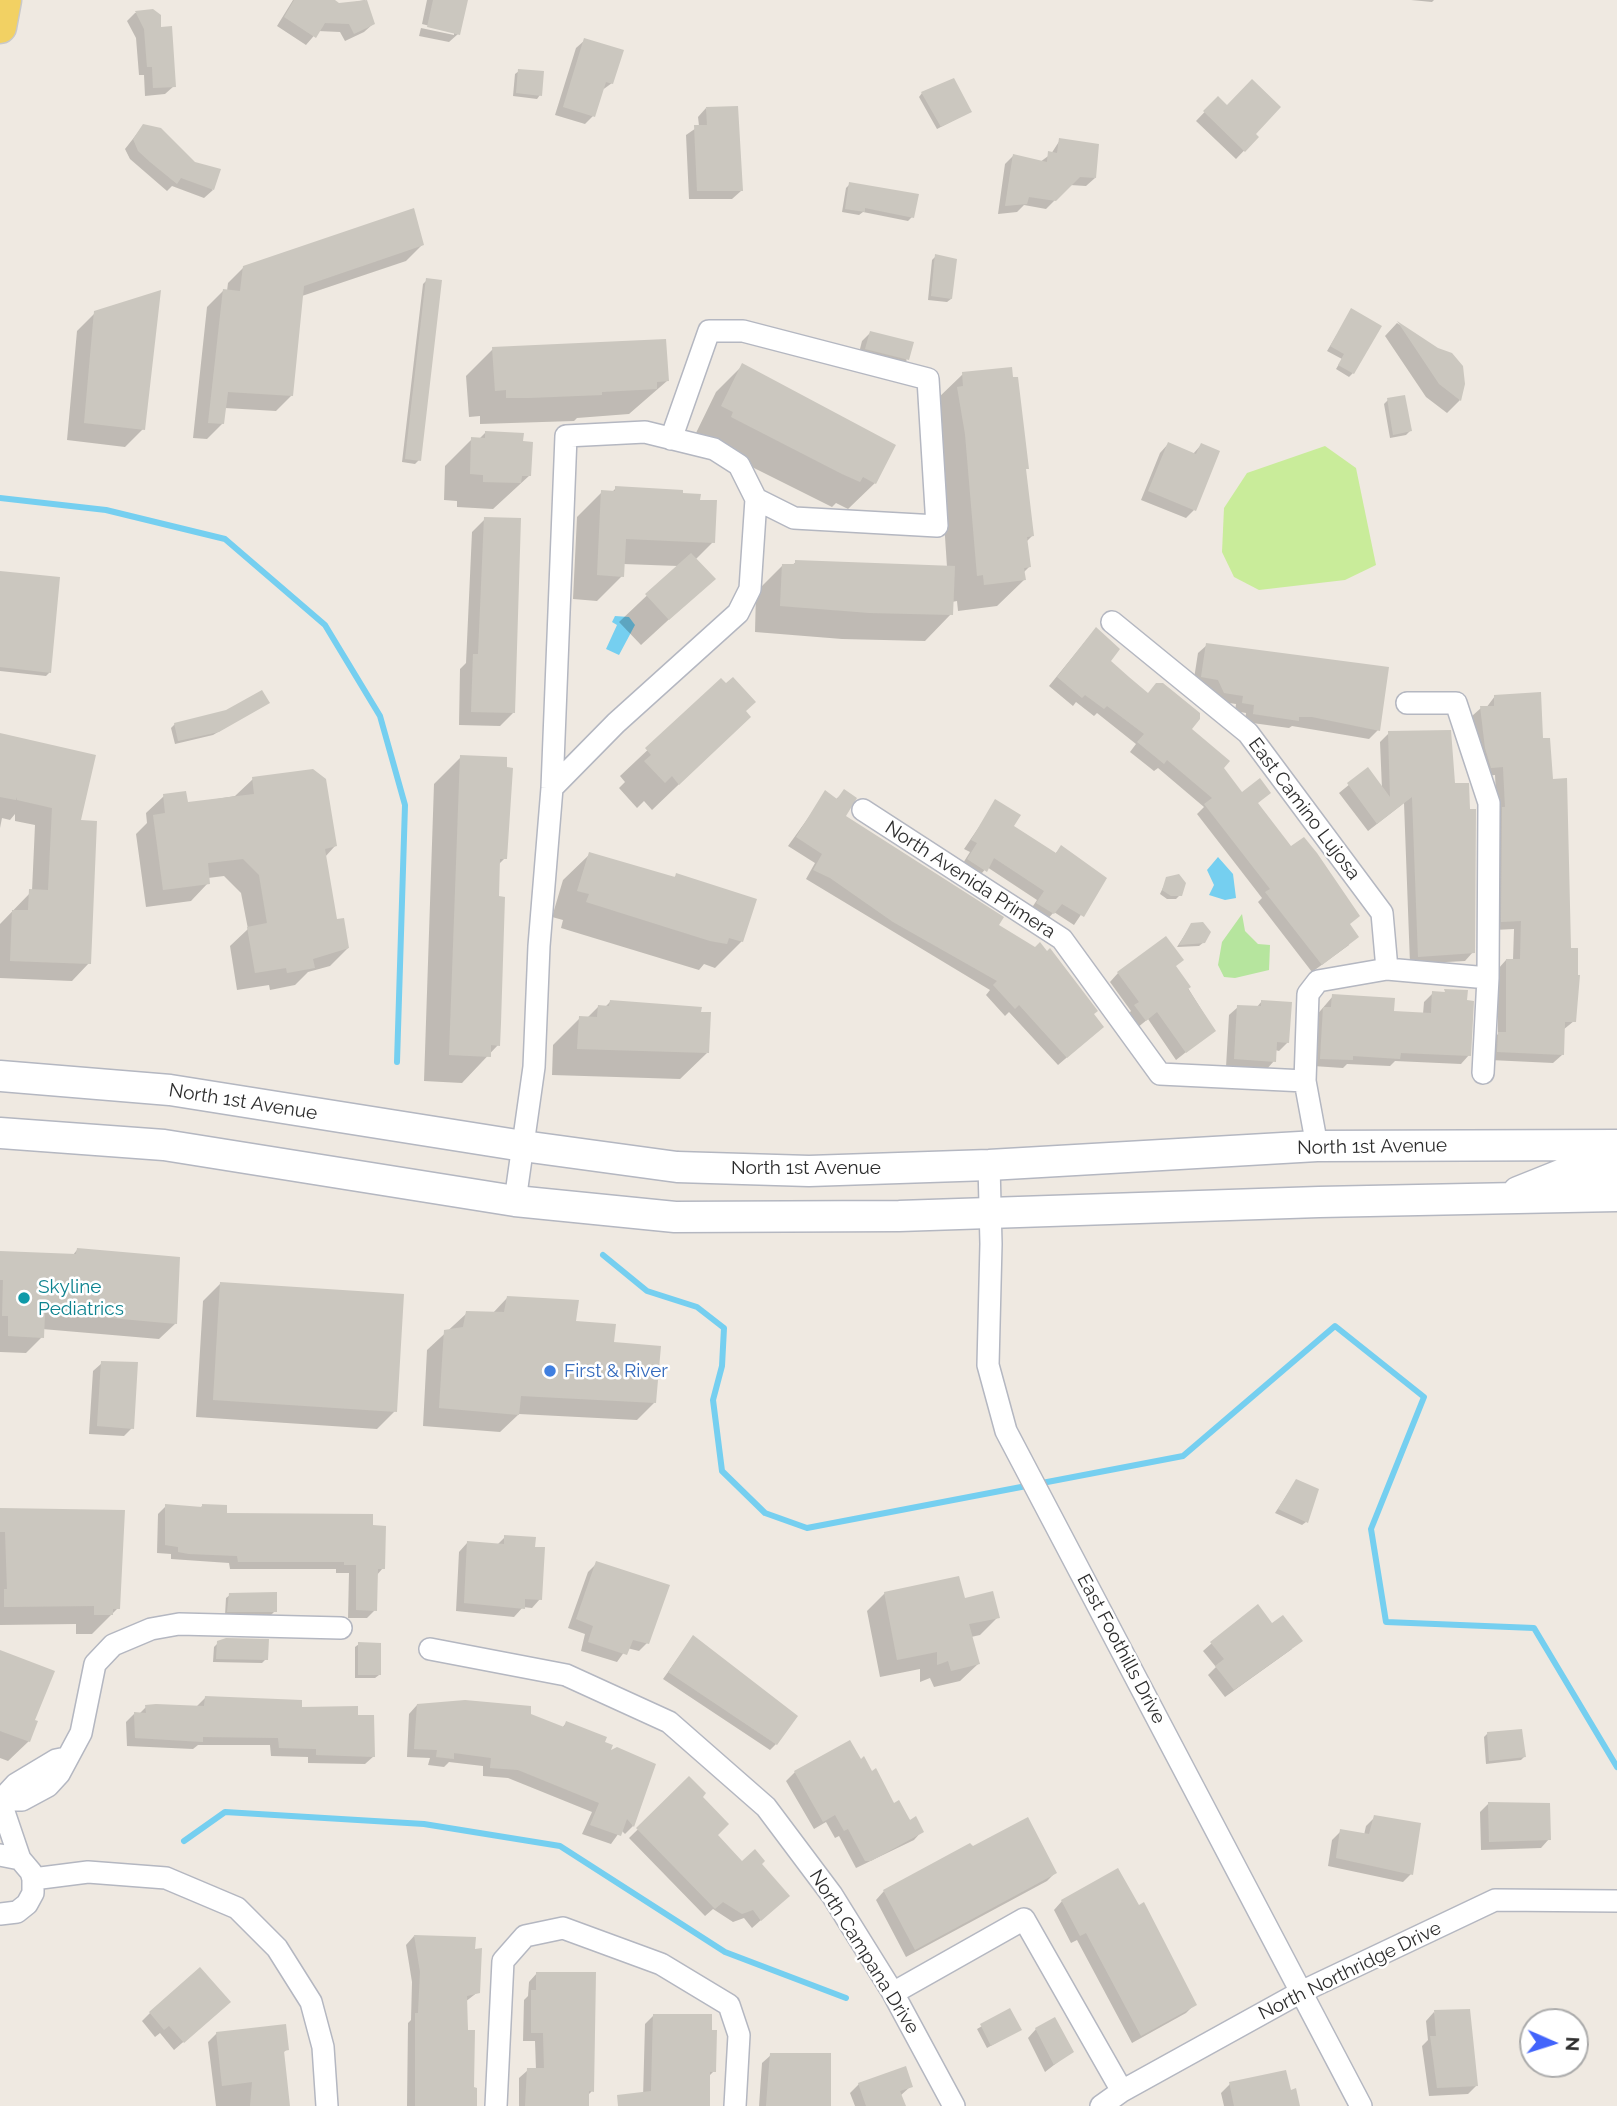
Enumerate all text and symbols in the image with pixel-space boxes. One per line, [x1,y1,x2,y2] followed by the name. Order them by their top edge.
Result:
[1243,733,1365,885] street label: East Camino Lujosa
[881,816,1059,944] street label: North Avenida Primera
[167,1079,319,1125] street label: North 1st Avenue
[1297,1134,1447,1160] street label: North 1st Avenue
[731,1157,881,1179] street label: North 1st Avenue
[38,1276,124,1320] place label: Skyline Pediatrics
[16,1290,32,1306] marker: Skyline Pediatrics
[564,1360,668,1382] place label: First & River
[542,1363,558,1379] marker: First & River
[1072,1570,1170,1728] street label: East Foothills Drive
[804,1866,924,2038] street label: North Campana Drive
[1255,1917,1445,2025] street label: North Northridge Drive
[1519,2008,1589,2078] north arrow
[1562,2036,1584,2052] text: N

